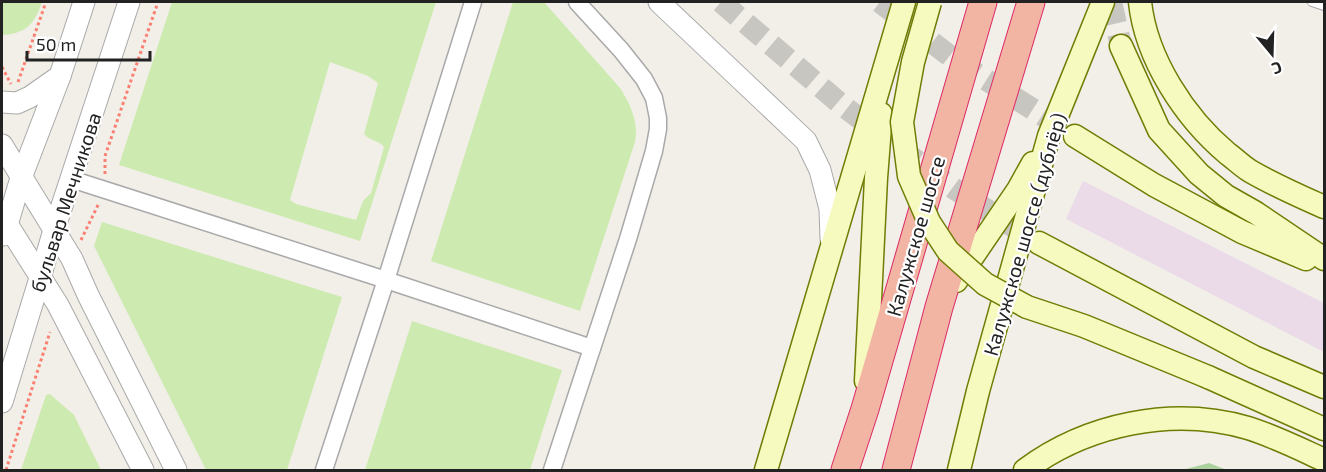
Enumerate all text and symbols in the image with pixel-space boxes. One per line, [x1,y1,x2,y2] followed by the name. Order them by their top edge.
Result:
[27,24,150,62] scale bar
[1242,24,1302,84] north arrow
[36,33,76,55] text: 50 m
[1269,58,1285,79] text: С
[25,109,106,295] street label: бульвар Мечникова
[978,110,1071,359] street label: Калужское шоссе (дублёр)
[881,153,950,319] street label: Калужское шоссе

